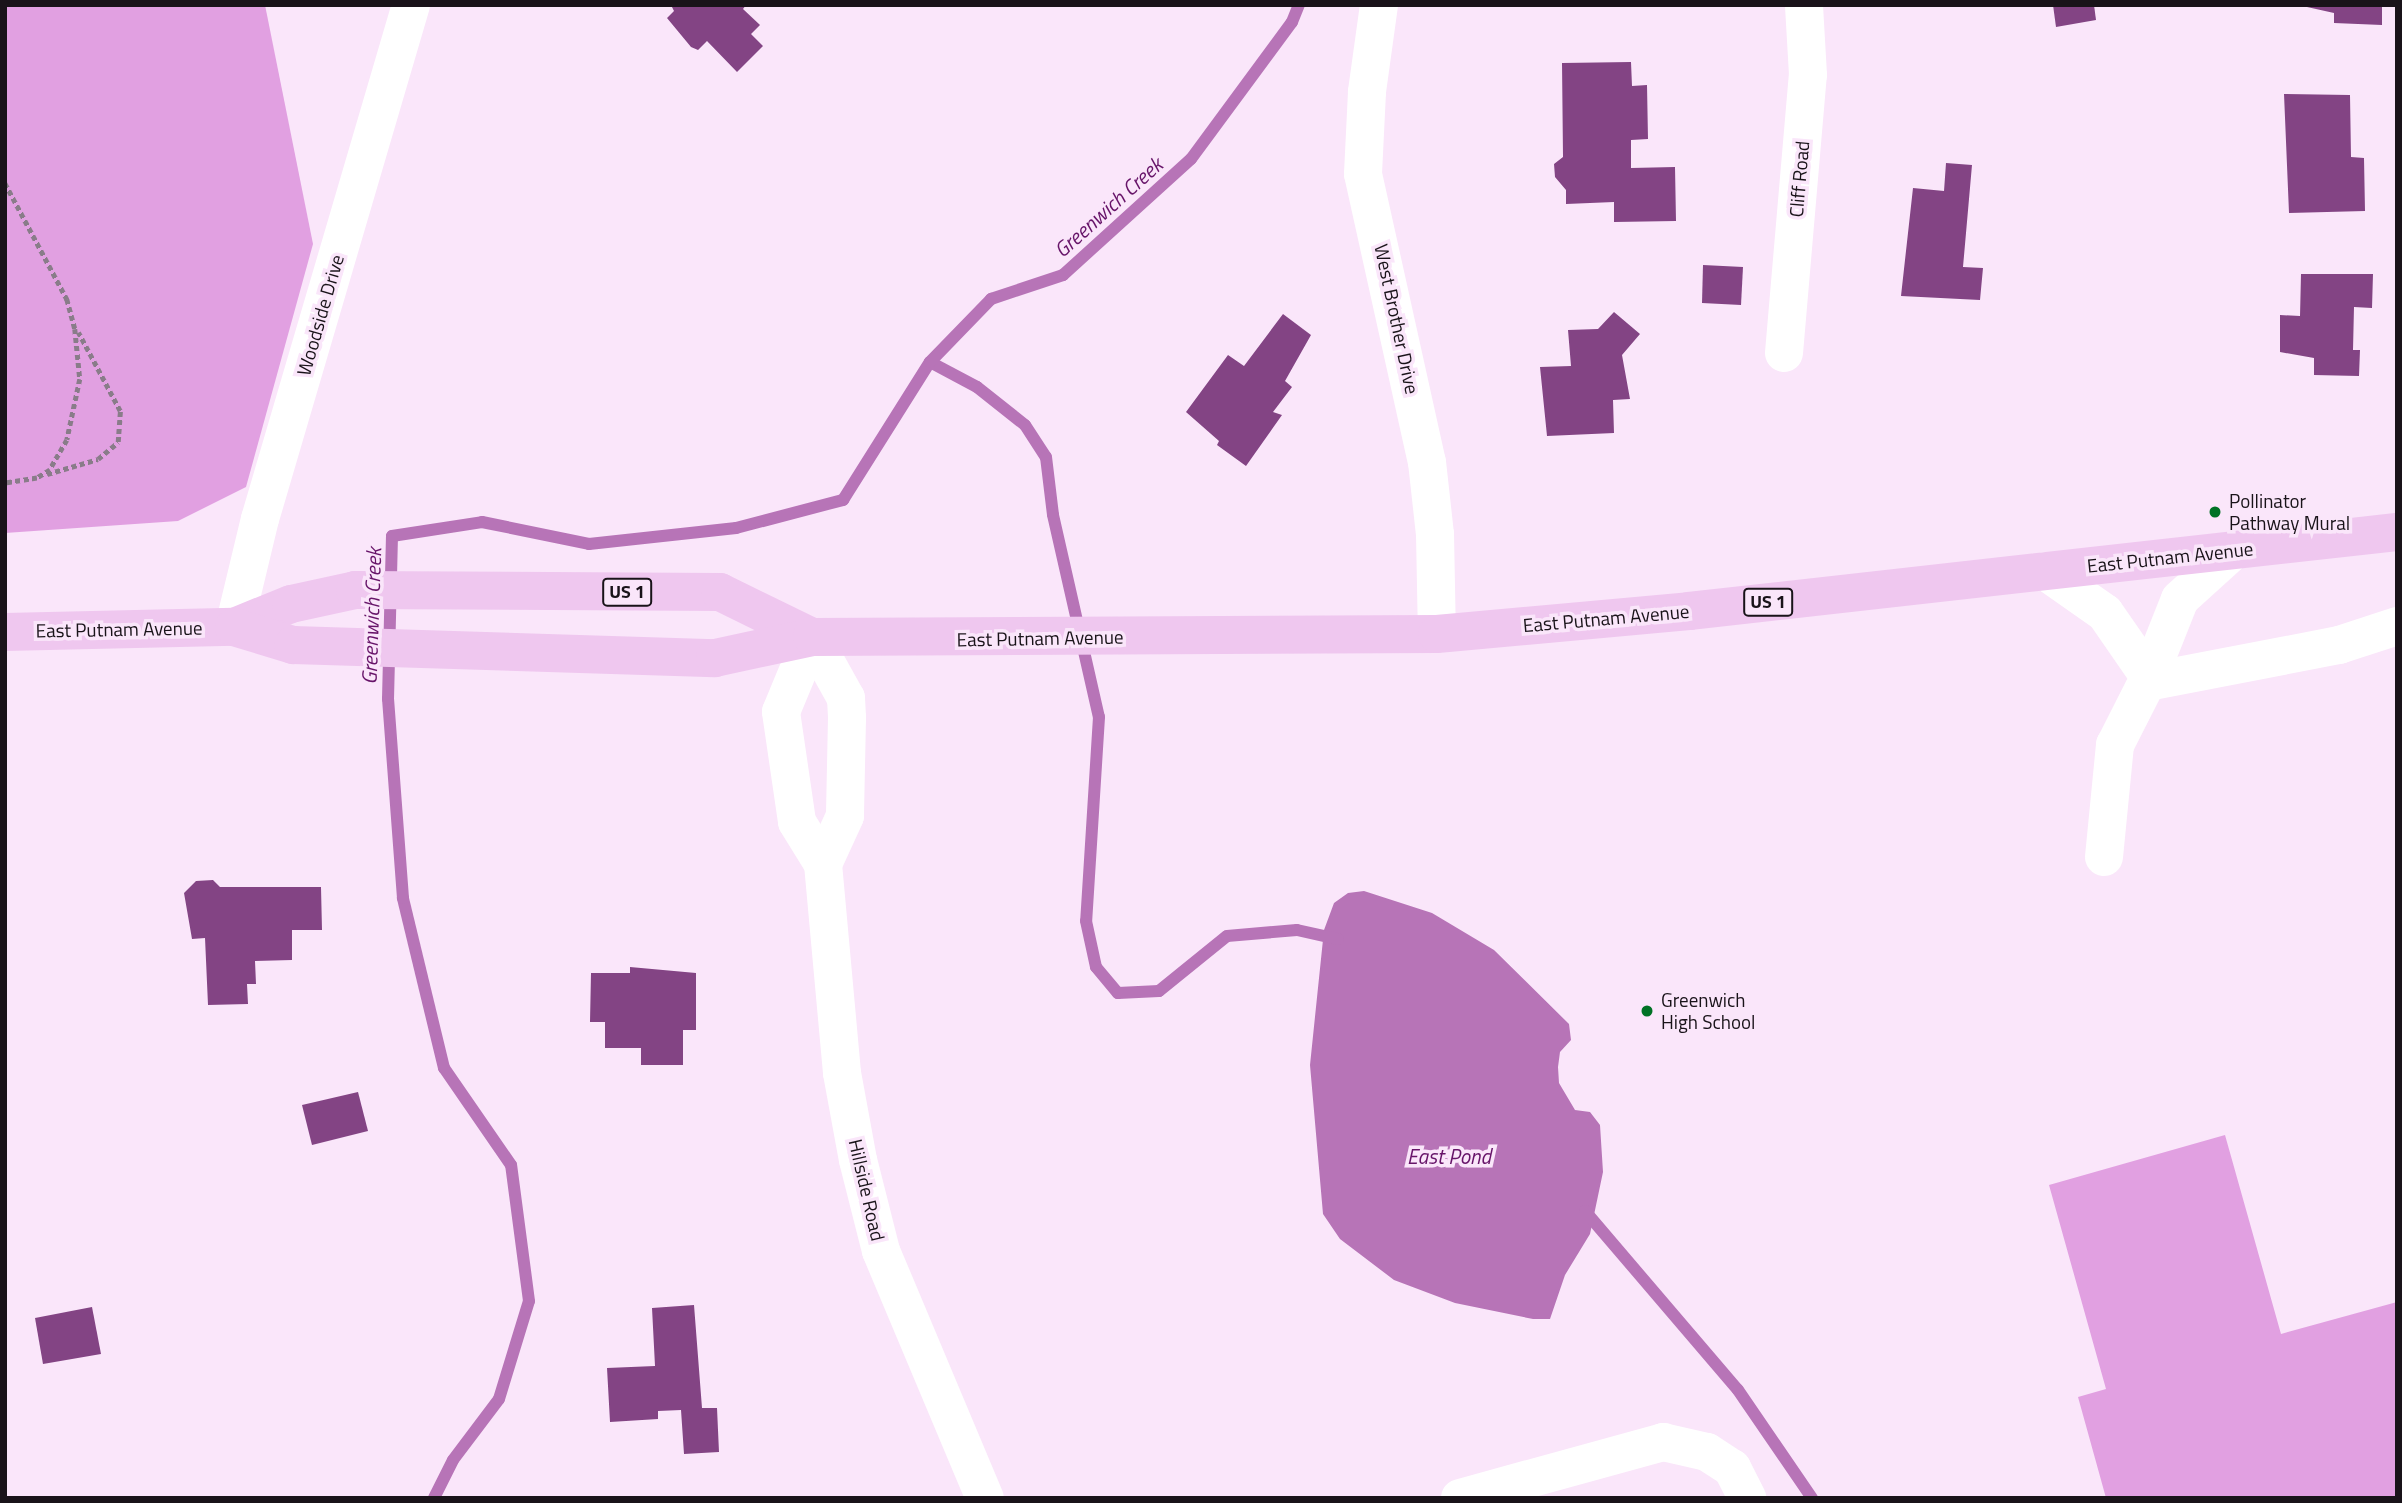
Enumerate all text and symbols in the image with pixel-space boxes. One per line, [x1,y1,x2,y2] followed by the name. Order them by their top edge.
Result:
[1784,140,1814,218] street label: Cliff Road
[1049,152,1167,262] water label: Greenwich Creek
[1370,242,1424,396] street label: West Brother Drive
[292,252,348,378] street label: Woodside Drive
[2229,490,2350,534] place label: Pollinator Pathway Mural
[2207,504,2223,520] marker: Pollinator Pathway Mural
[2086,537,2254,577] street label: East Putnam Avenue
[356,547,386,685] water label: Greenwich Creek
[601,578,653,606] road number: US 1
[1742,588,1794,616] road number: US 1
[1522,599,1690,637] street label: East Putnam Avenue
[35,616,203,642] street label: East Putnam Avenue
[956,625,1124,651] street label: East Putnam Avenue
[1661,989,1755,1033] place label: Greenwich High School
[1639,1003,1655,1019] marker: Greenwich High School
[844,1137,890,1243] street label: Hillside Road
[1407,1143,1491,1169] water label: East Pond

